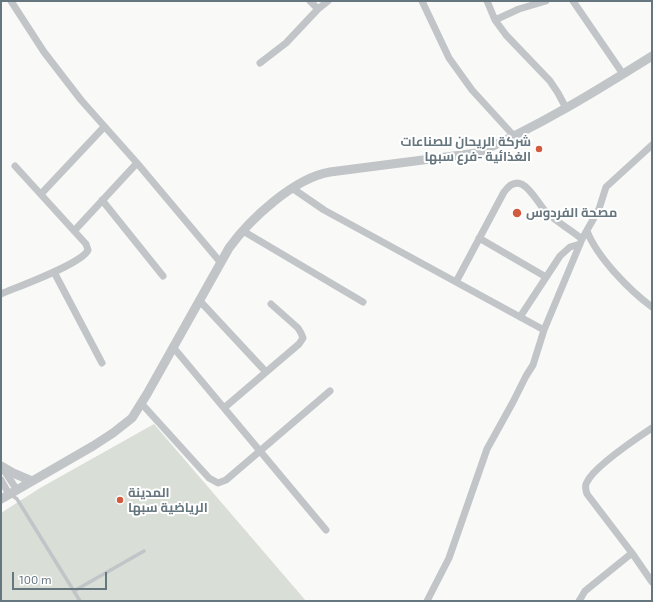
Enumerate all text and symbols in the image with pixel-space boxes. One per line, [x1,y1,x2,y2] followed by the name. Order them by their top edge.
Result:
[401,134,531,165] place label: شركة الريحان للصناعات الغذائية -فرع سبها
[534,144,544,154] marker: شركة الريحان للصناعات الغذائية -فرع سبها
[526,205,617,221] place label: مصحة الفردوس
[511,207,523,219] marker: مصحة الفردوس
[128,485,208,516] place label: المدينة الرياضية سبها
[115,495,125,505] marker: المدينة الرياضية سبها
[14,564,109,590] scale bar
[19,572,51,586] text: 100 m

